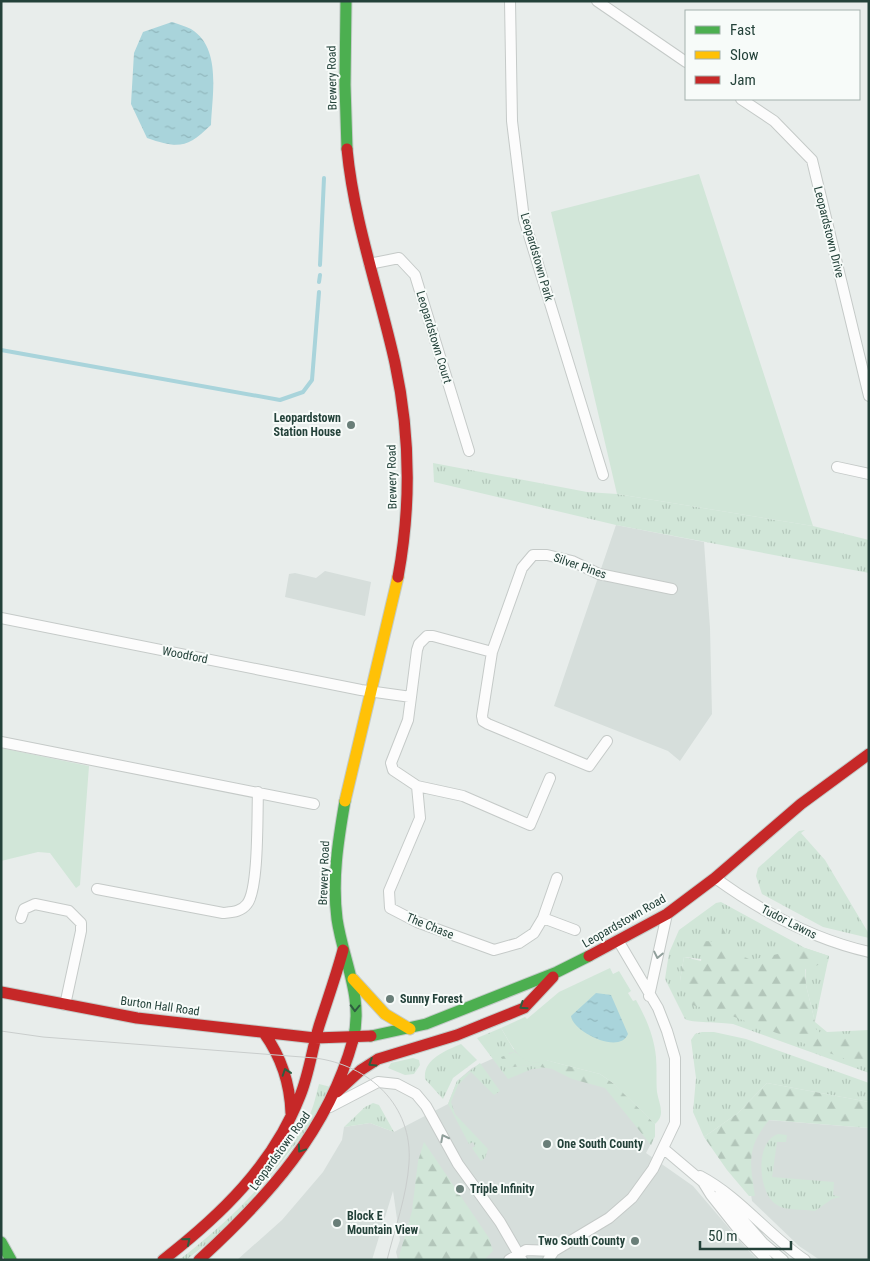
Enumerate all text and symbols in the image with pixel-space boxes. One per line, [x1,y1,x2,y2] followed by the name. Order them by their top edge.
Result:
[685,10,860,100] legend
[730,21,755,39] text: Fast
[324,45,340,111] street label: Brewery Road
[730,46,759,64] text: Slow
[730,71,756,89] text: Jam
[811,185,847,280] street label: Leopardstown Drive
[518,211,556,303] street label: Leopardstown Park
[413,289,455,385] street label: Leopardstown Court
[273,411,341,439] place label: Leopardstown Station House
[345,419,357,431] marker: Leopardstown Station House
[384,444,400,510] street label: Brewery Road
[552,550,608,582] street label: Silver Pines
[161,644,209,666] street label: Woodford
[316,840,332,906] street label: Brewery Road
[580,891,668,951] street label: Leopardstown Road
[759,902,819,942] street label: Tudor Lawns
[404,910,456,942] street label: The Chase
[653,951,664,960] one-way arrow
[400,992,463,1006] place label: Sunny Forest
[384,993,396,1005] marker: Sunny Forest
[119,994,201,1018] street label: Burton Hall Road
[519,1000,529,1009] one-way arrow
[350,1005,361,1013] one-way arrow
[368,1057,377,1066] one-way arrow
[282,1069,292,1077] one-way arrow
[247,1109,313,1193] street label: Leopardstown Road
[440,1134,450,1143] one-way arrow
[557,1137,644,1151] place label: One South County
[541,1138,553,1150] marker: One South County
[298,1144,307,1153] one-way arrow
[470,1182,535,1196] place label: Triple Infinity
[454,1183,466,1195] marker: Triple Infinity
[347,1209,419,1237] place label: Block E Mountain View
[331,1217,343,1229] marker: Block E Mountain View
[700,1218,791,1250] scale bar
[708,1227,738,1245] text: 50 m
[538,1234,626,1248] place label: Two South County
[629,1235,641,1247] marker: Two South County
[181,1239,190,1247] one-way arrow

